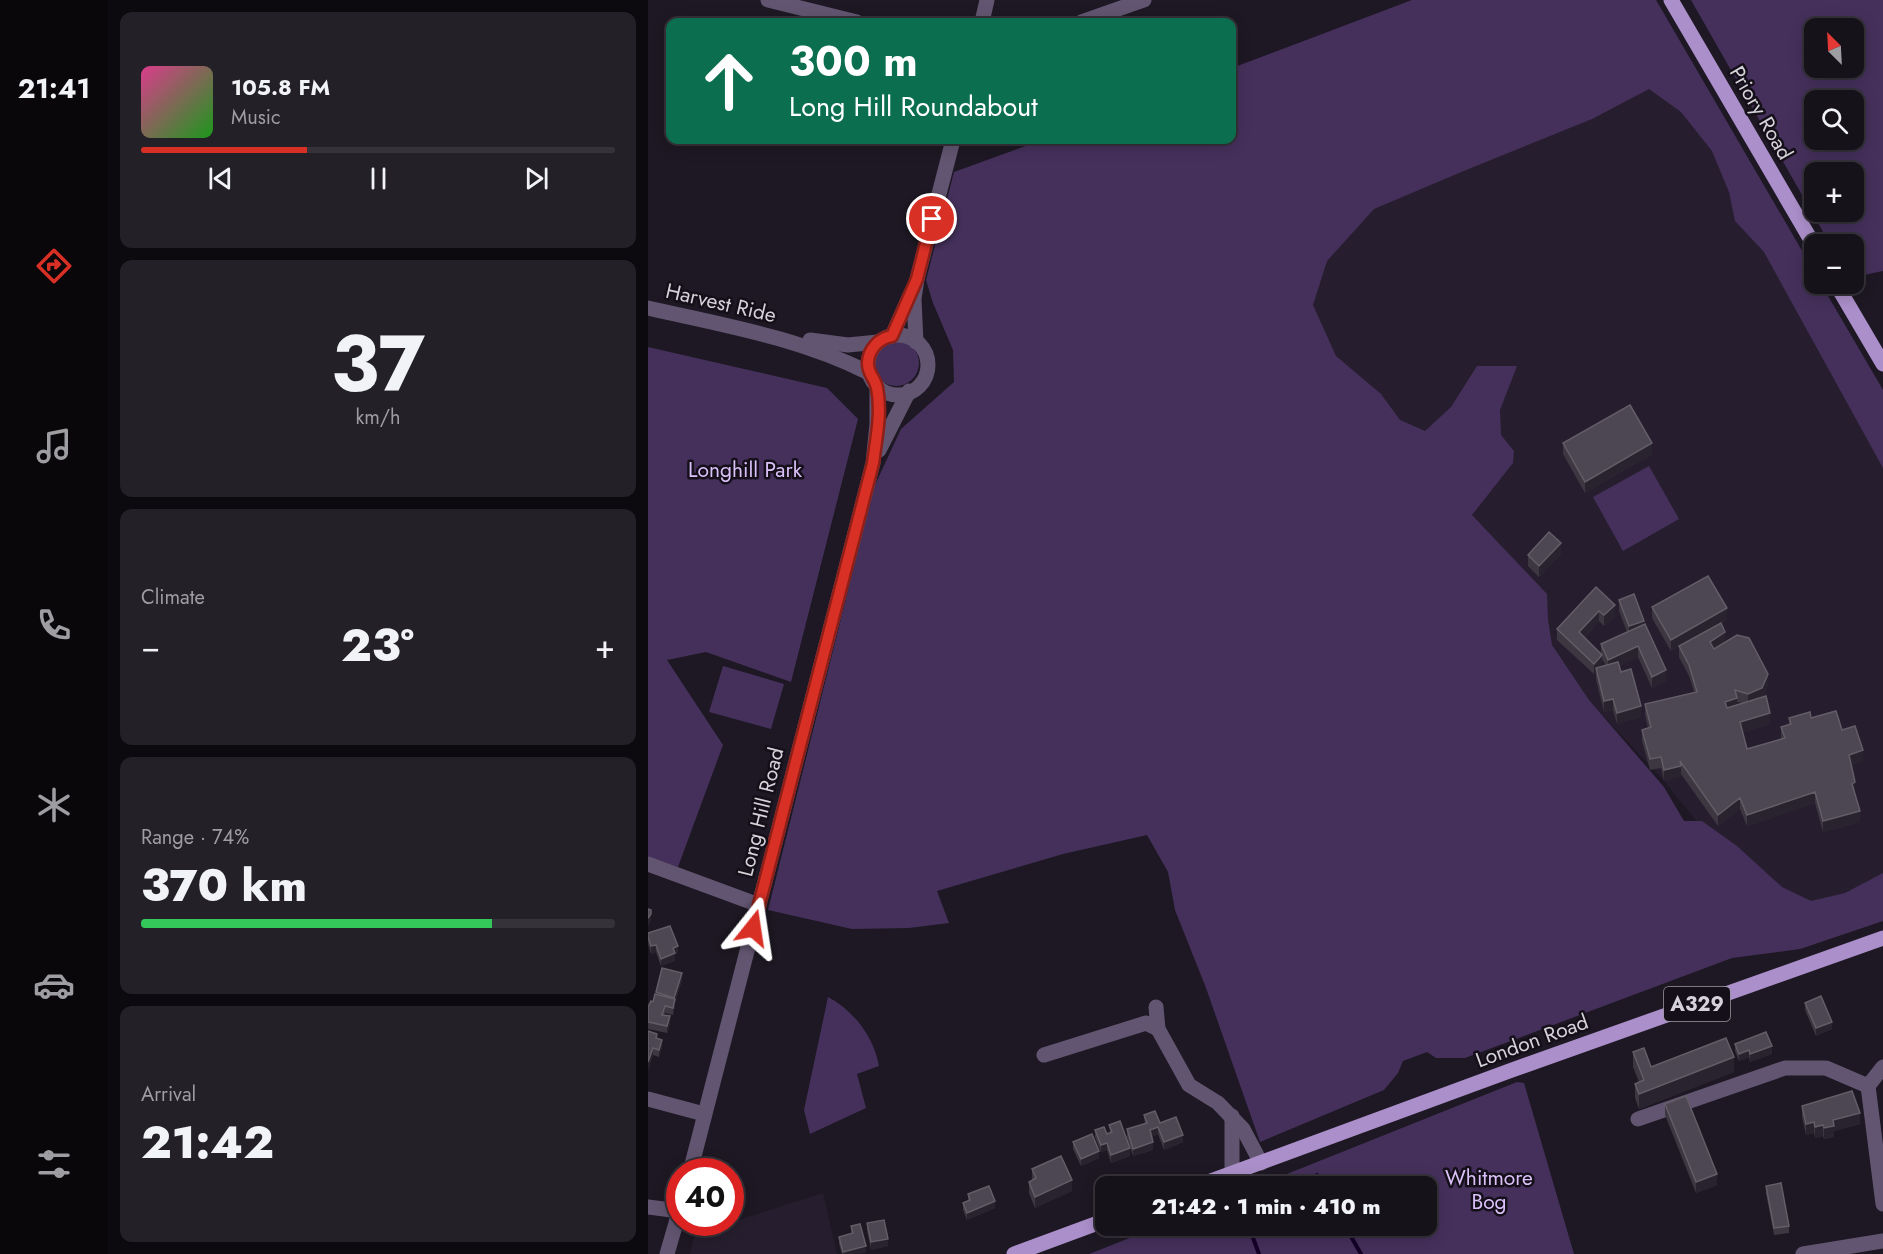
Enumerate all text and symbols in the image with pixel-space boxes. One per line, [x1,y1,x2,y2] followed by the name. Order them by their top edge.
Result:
[1804,18,1864,78] north arrow
[1804,18,1864,294] map controls
[789,31,918,92] text: 300 m
[690,42,768,120] icon: ahead
[1722,61,1800,165] street label: Priory Road
[18,69,90,108] text: 21:41
[231,71,330,103] text: 105.8 FM
[789,87,1038,126] text: Long Hill Roundabout
[1804,90,1864,150] button: search
[231,103,281,132] text: Music
[204,162,237,195] icon: previous
[362,162,395,195] icon: pause
[520,162,553,195] icon: next
[1804,162,1864,222] button: +
[906,193,957,244] pin
[915,202,948,235] icon: arrive
[1804,234,1864,294] button: −
[33,245,75,287] icon: directions
[663,276,779,330] street label: Harvest Ride
[331,308,425,420] text: 37
[355,403,401,432] text: km/h
[33,425,75,467] icon: music
[688,455,803,485] park label: Longhill Park
[141,583,205,612] text: Climate
[33,604,75,646] icon: phone
[341,613,414,678] text: 23°
[141,623,160,670] text: −
[595,623,615,670] text: +
[730,744,792,880] street label: Long Hill Road
[33,784,75,826] icon: climate
[141,823,249,852] text: Range · 74%
[141,853,307,918] text: 370 km
[721,896,785,960] position arrow
[33,964,75,1006] icon: car
[1664,987,1730,1021] road number: A329
[1471,1007,1593,1075] street label: London Road
[141,1080,196,1109] text: Arrival
[141,1110,274,1175] text: 21:42
[33,1143,75,1185] icon: filters
[666,1158,744,1236] speed limit sign: 40
[1445,1163,1533,1217] park label: Whitmore Bog
[1151,1190,1381,1222] text: 21:42 · 1 min · 410 m

